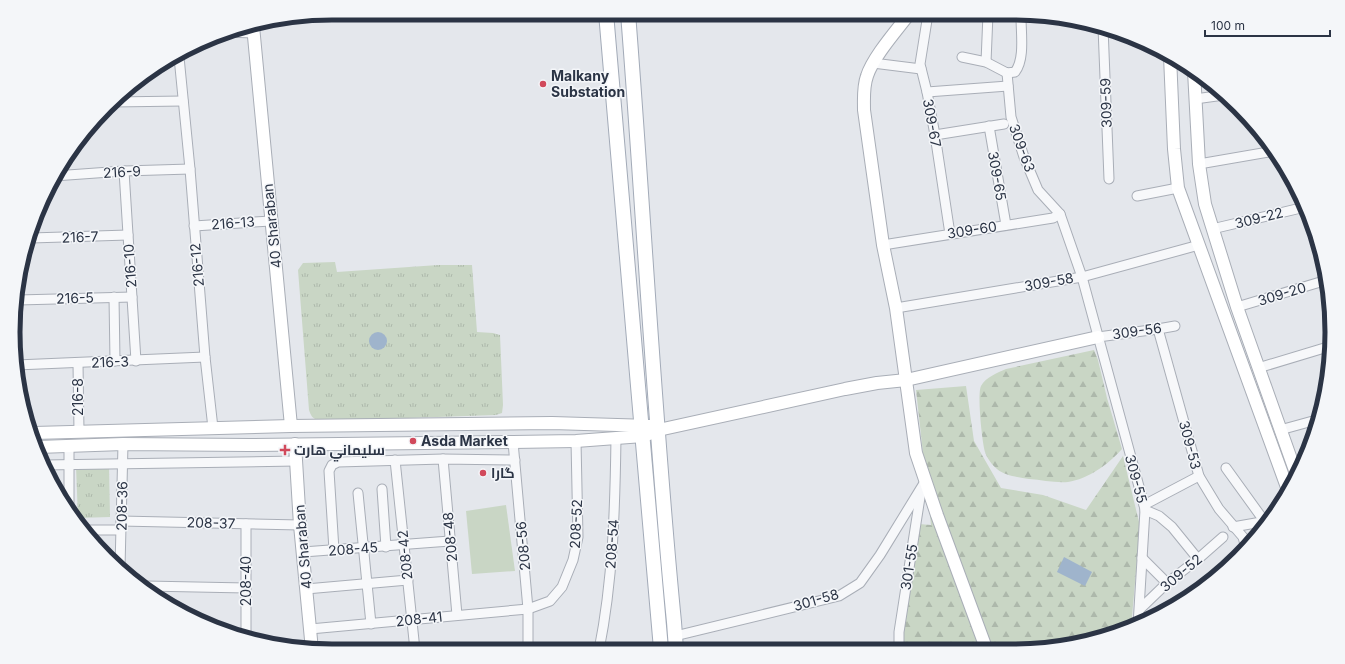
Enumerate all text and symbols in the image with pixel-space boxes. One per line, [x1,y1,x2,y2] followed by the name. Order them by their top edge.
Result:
[1205,12,1330,38] scale bar
[1211,18,1245,33] text: 100 m
[551,67,625,100] place label: Malkany Substation
[1096,78,1115,128] street label: 309-59
[538,79,548,89] marker: Malkany Substation
[920,97,945,149] street label: 309-67
[1006,121,1039,174] street label: 309-63
[985,150,1010,202] street label: 309-65
[103,162,141,181] street label: 216-9
[259,183,284,269] street label: 40 Sharaban
[1233,203,1285,232] street label: 309-22
[211,212,255,233] street label: 216-13
[946,217,998,242] street label: 309-60
[61,227,99,246] street label: 216-7
[186,243,207,287] street label: 216-12
[119,244,140,289] street label: 216-10
[1023,269,1075,294] street label: 309-58
[1256,278,1308,309] street label: 309-20
[56,288,94,307] street label: 216-5
[1111,319,1163,342] street label: 309-56
[91,352,129,371] street label: 216-3
[69,378,86,416] street label: 216-8
[1176,419,1205,471] street label: 309-53
[421,432,508,449] place label: Asda Market
[408,436,418,446] marker: Asda Market
[294,441,385,462] place label: سليماني هارت
[279,444,291,456] marker: سليماني هارت
[1122,453,1151,505] street label: 309-55
[491,464,515,481] place label: گارا
[478,468,488,478] marker: گارا
[113,481,130,531] street label: 208-36
[566,499,585,549] street label: 208-52
[290,504,315,590] street label: 40 Sharaban
[439,511,460,563] street label: 208-48
[186,513,236,532] street label: 208-37
[601,518,622,570] street label: 208-54
[512,521,533,572] street label: 208-56
[393,529,416,581] street label: 208-42
[327,538,379,559] street label: 208-45
[896,543,921,591] street label: 301-55
[1156,550,1205,595] street label: 309-52
[237,556,254,606] street label: 208-40
[791,585,841,614] street label: 301-58
[395,608,443,629] street label: 208-41

